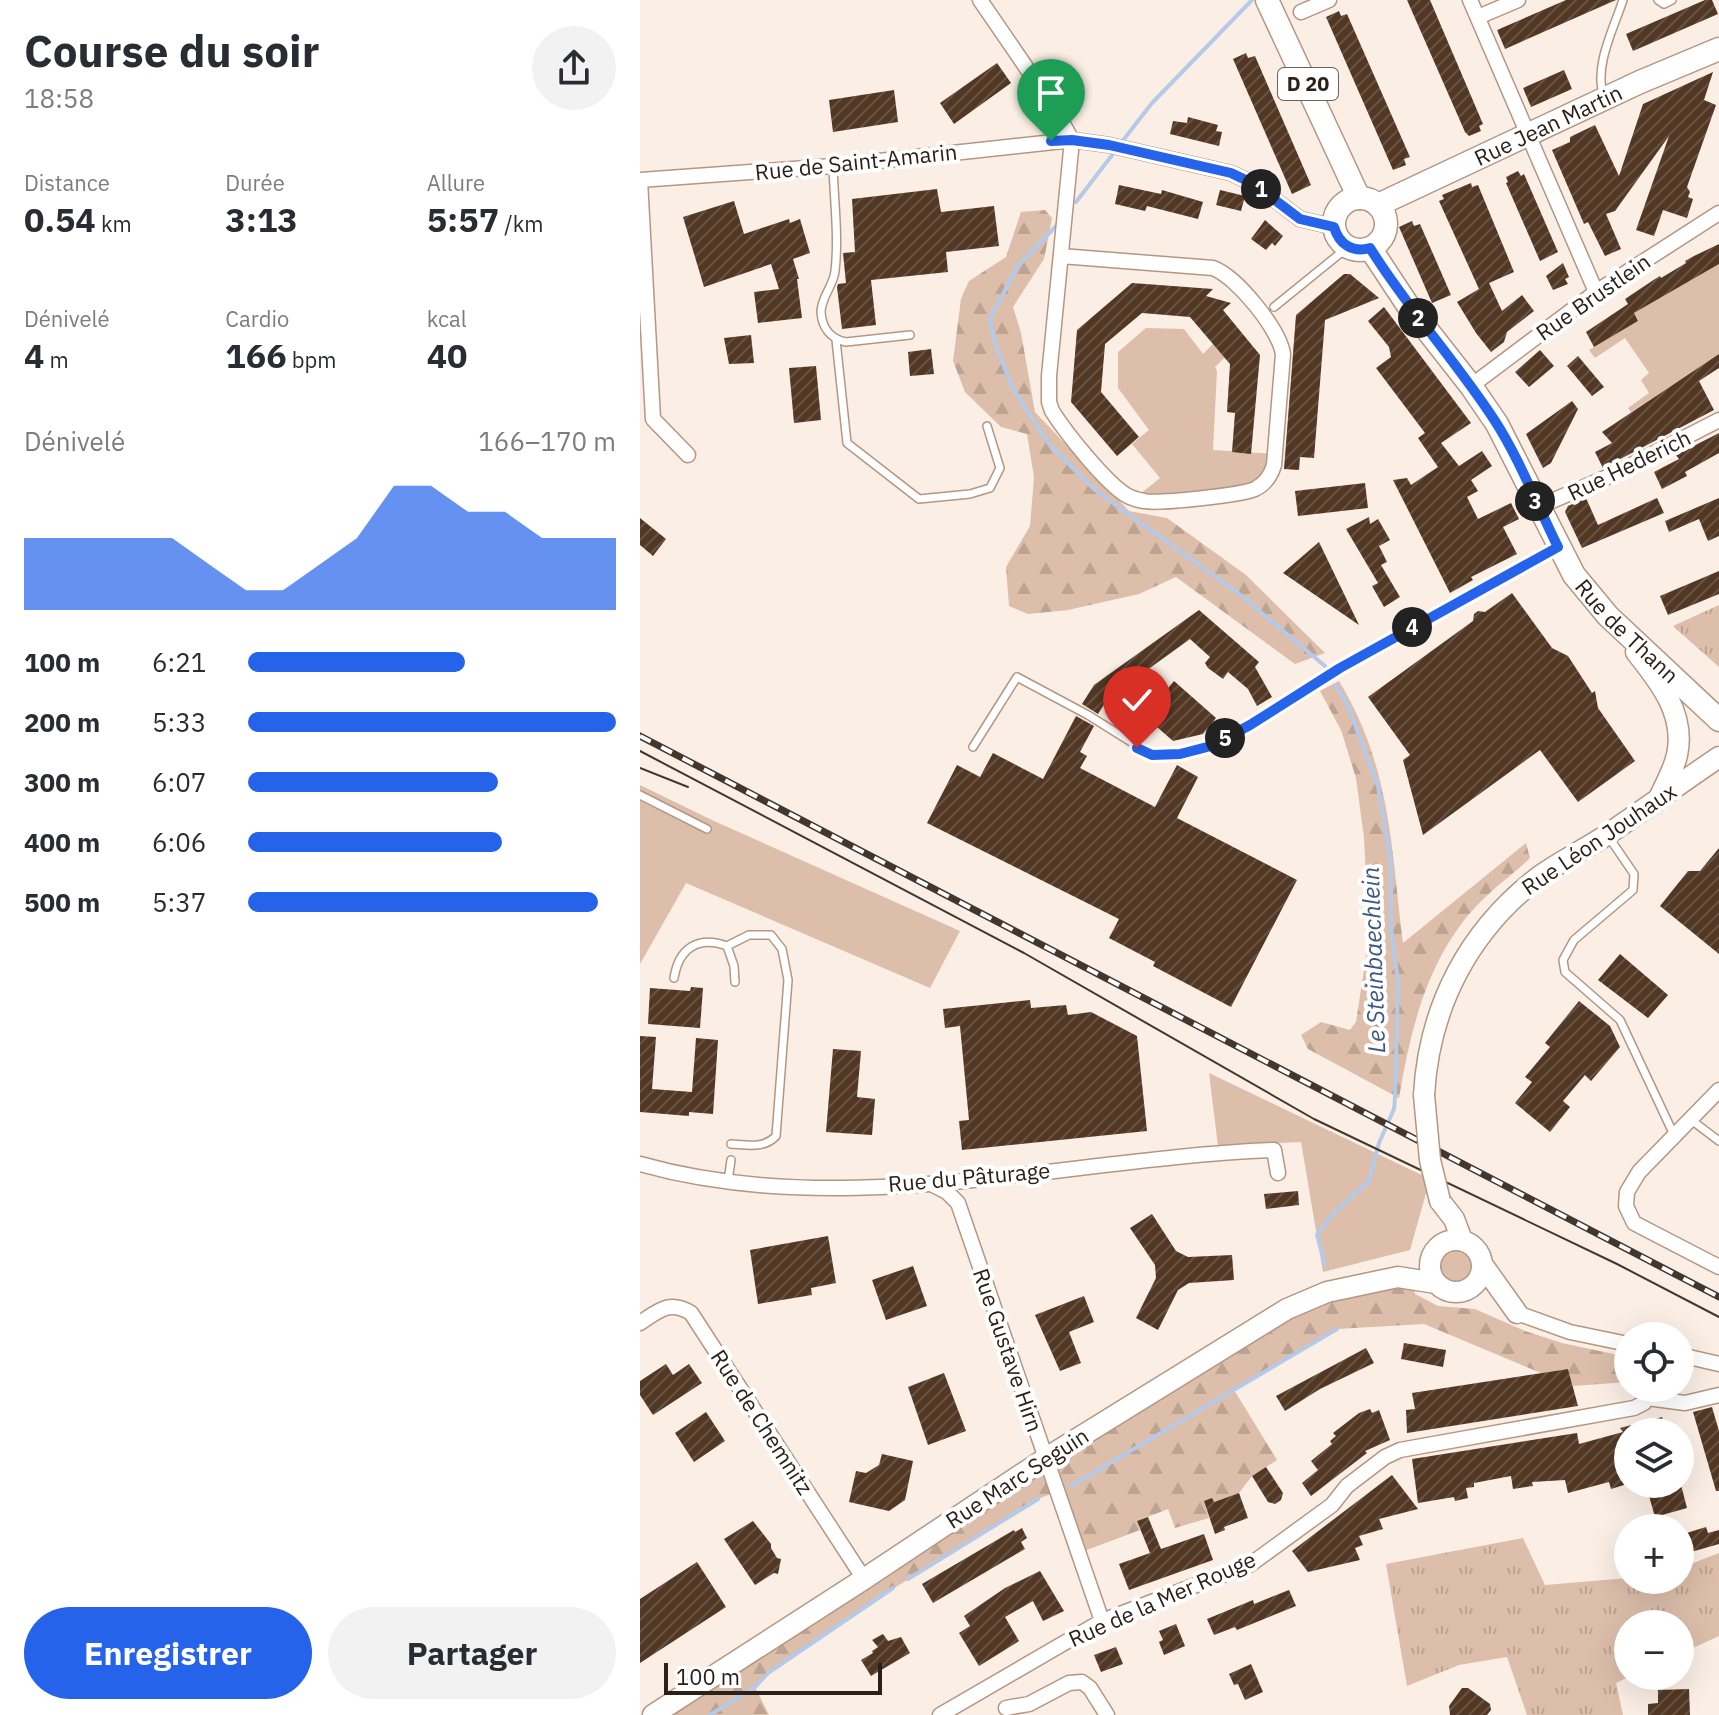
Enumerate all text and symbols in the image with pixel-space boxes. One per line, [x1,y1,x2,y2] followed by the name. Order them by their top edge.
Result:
[24,22,319,79] text: Course du soir
[532,26,616,110] button: share
[1017,59,1085,141] pin
[1278,68,1338,100] road number: D 20
[1029,71,1073,115] icon: arrive
[1469,77,1627,172] street label: Rue Jean Martin
[24,81,94,115] text: 18:58
[753,136,958,187] street label: Rue de Saint-Amarin
[24,168,110,197] text: Distance
[225,168,285,197] text: Durée
[427,168,485,197] text: Allure
[1241,169,1281,209] pin: 1
[1254,174,1268,203] text: 1
[24,197,96,241] text: 0.54
[225,197,298,241] text: 3:13
[427,197,499,241] text: 5:57
[96,209,132,238] text: km
[499,209,544,238] text: /km
[1530,247,1656,347] street label: Rue Brustlein
[1398,298,1438,338] pin: 2
[1411,303,1425,332] text: 2
[24,304,110,333] text: Dénivelé
[225,304,289,333] text: Cardio
[427,304,467,333] text: kcal
[24,333,44,377] text: 4
[225,333,287,377] text: 166
[427,333,467,377] text: 40
[44,345,69,374] text: m
[287,345,336,374] text: bpm
[1562,422,1695,507] street label: Rue Hederich
[24,424,125,458] text: Dénivelé
[478,424,616,458] text: 166–170 m
[1515,481,1555,521] pin: 3
[1528,486,1542,515] text: 3
[1569,573,1685,689] street label: Rue de Thann
[1392,607,1432,647] pin: 4
[1405,612,1419,641] text: 4
[24,645,100,679] text: 100 m
[152,645,206,679] text: 6:21
[1103,666,1171,748] pin
[1115,678,1159,722] icon: check
[24,705,100,739] text: 200 m
[152,705,206,739] text: 5:33
[1205,718,1245,758] pin: 5
[1218,723,1232,752] text: 5
[24,765,100,799] text: 300 m
[152,765,206,799] text: 6:07
[1516,776,1682,901] street label: Rue Léon Jouhaux
[24,825,100,859] text: 400 m
[152,825,206,859] text: 6:06
[1354,866,1392,1054] water label: Le Steinbaechlein
[24,885,100,919] text: 500 m
[152,885,206,919] text: 5:37
[887,1155,1051,1198] street label: Rue du Pâturage
[967,1264,1050,1435] street label: Rue Gustave Hirn
[1614,1322,1694,1690] map controls
[1614,1322,1694,1402] button: locate
[705,1344,820,1500] street label: Rue de Chemnitz
[1614,1418,1694,1498] button: layers
[940,1421,1094,1535] street label: Rue Marc Seguin
[1614,1514,1694,1594] button: +
[1064,1544,1260,1653] street label: Rue de la Mer Rouge
[24,1607,312,1699] button: Enregistrer
[328,1607,616,1699] button: Partager
[1614,1610,1694,1690] button: −
[664,1659,882,1695] scale bar
[676,1662,740,1691] text: 100 m

